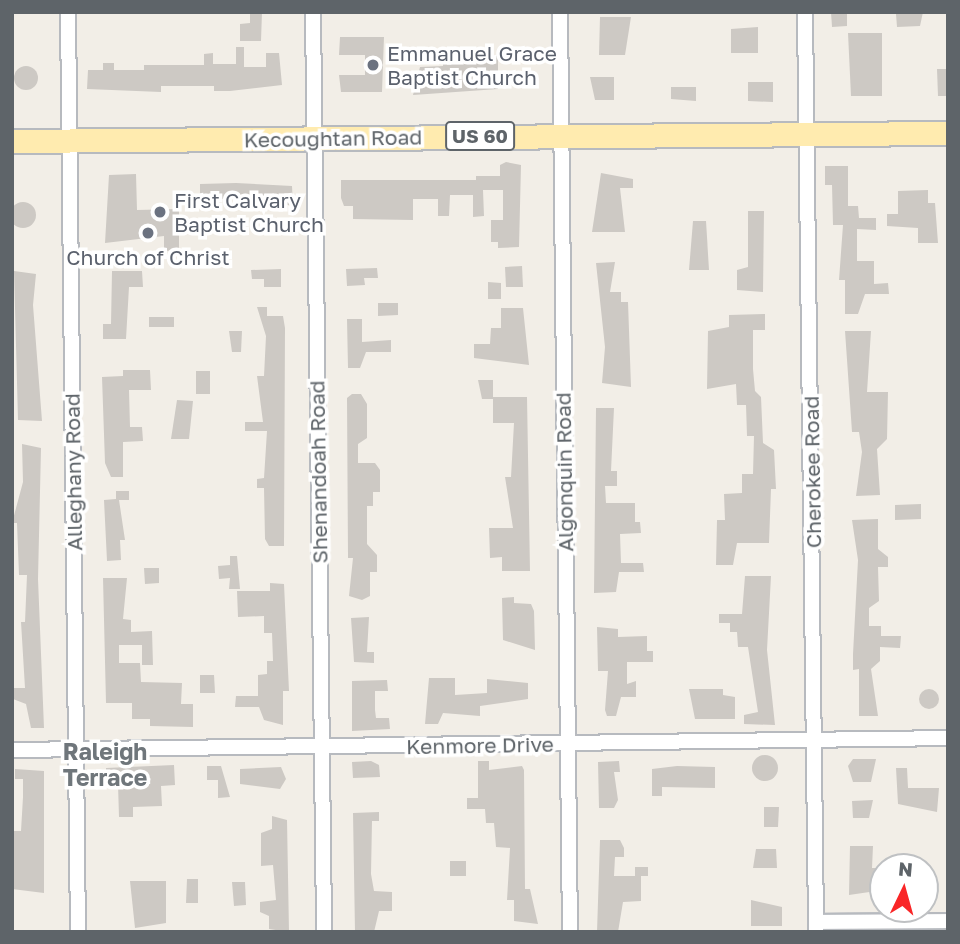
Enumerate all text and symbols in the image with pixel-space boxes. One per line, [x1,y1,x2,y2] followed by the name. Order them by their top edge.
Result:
[387,40,557,90] place label: Emmanuel Grace Baptist Church
[365,57,381,73] marker: Emmanuel Grace Baptist Church
[445,120,515,152] road number: US 60
[244,124,422,152] street label: Kecoughtan Road
[174,187,324,237] place label: First Calvary Baptist Church
[152,204,168,220] marker: First Calvary Baptist Church
[140,225,156,241] marker: Church of Christ
[66,244,230,270] place label: Church of Christ
[304,380,332,564] street label: Shenandoah Road
[550,392,578,552] street label: Algonquin Road
[59,393,87,551] street label: Alleghany Road
[798,396,826,548] street label: Cherokee Road
[406,731,554,759] street label: Kenmore Drive
[63,737,147,791] district label: Raleigh Terrace
[869,853,939,923] north arrow
[897,856,914,881] text: N

